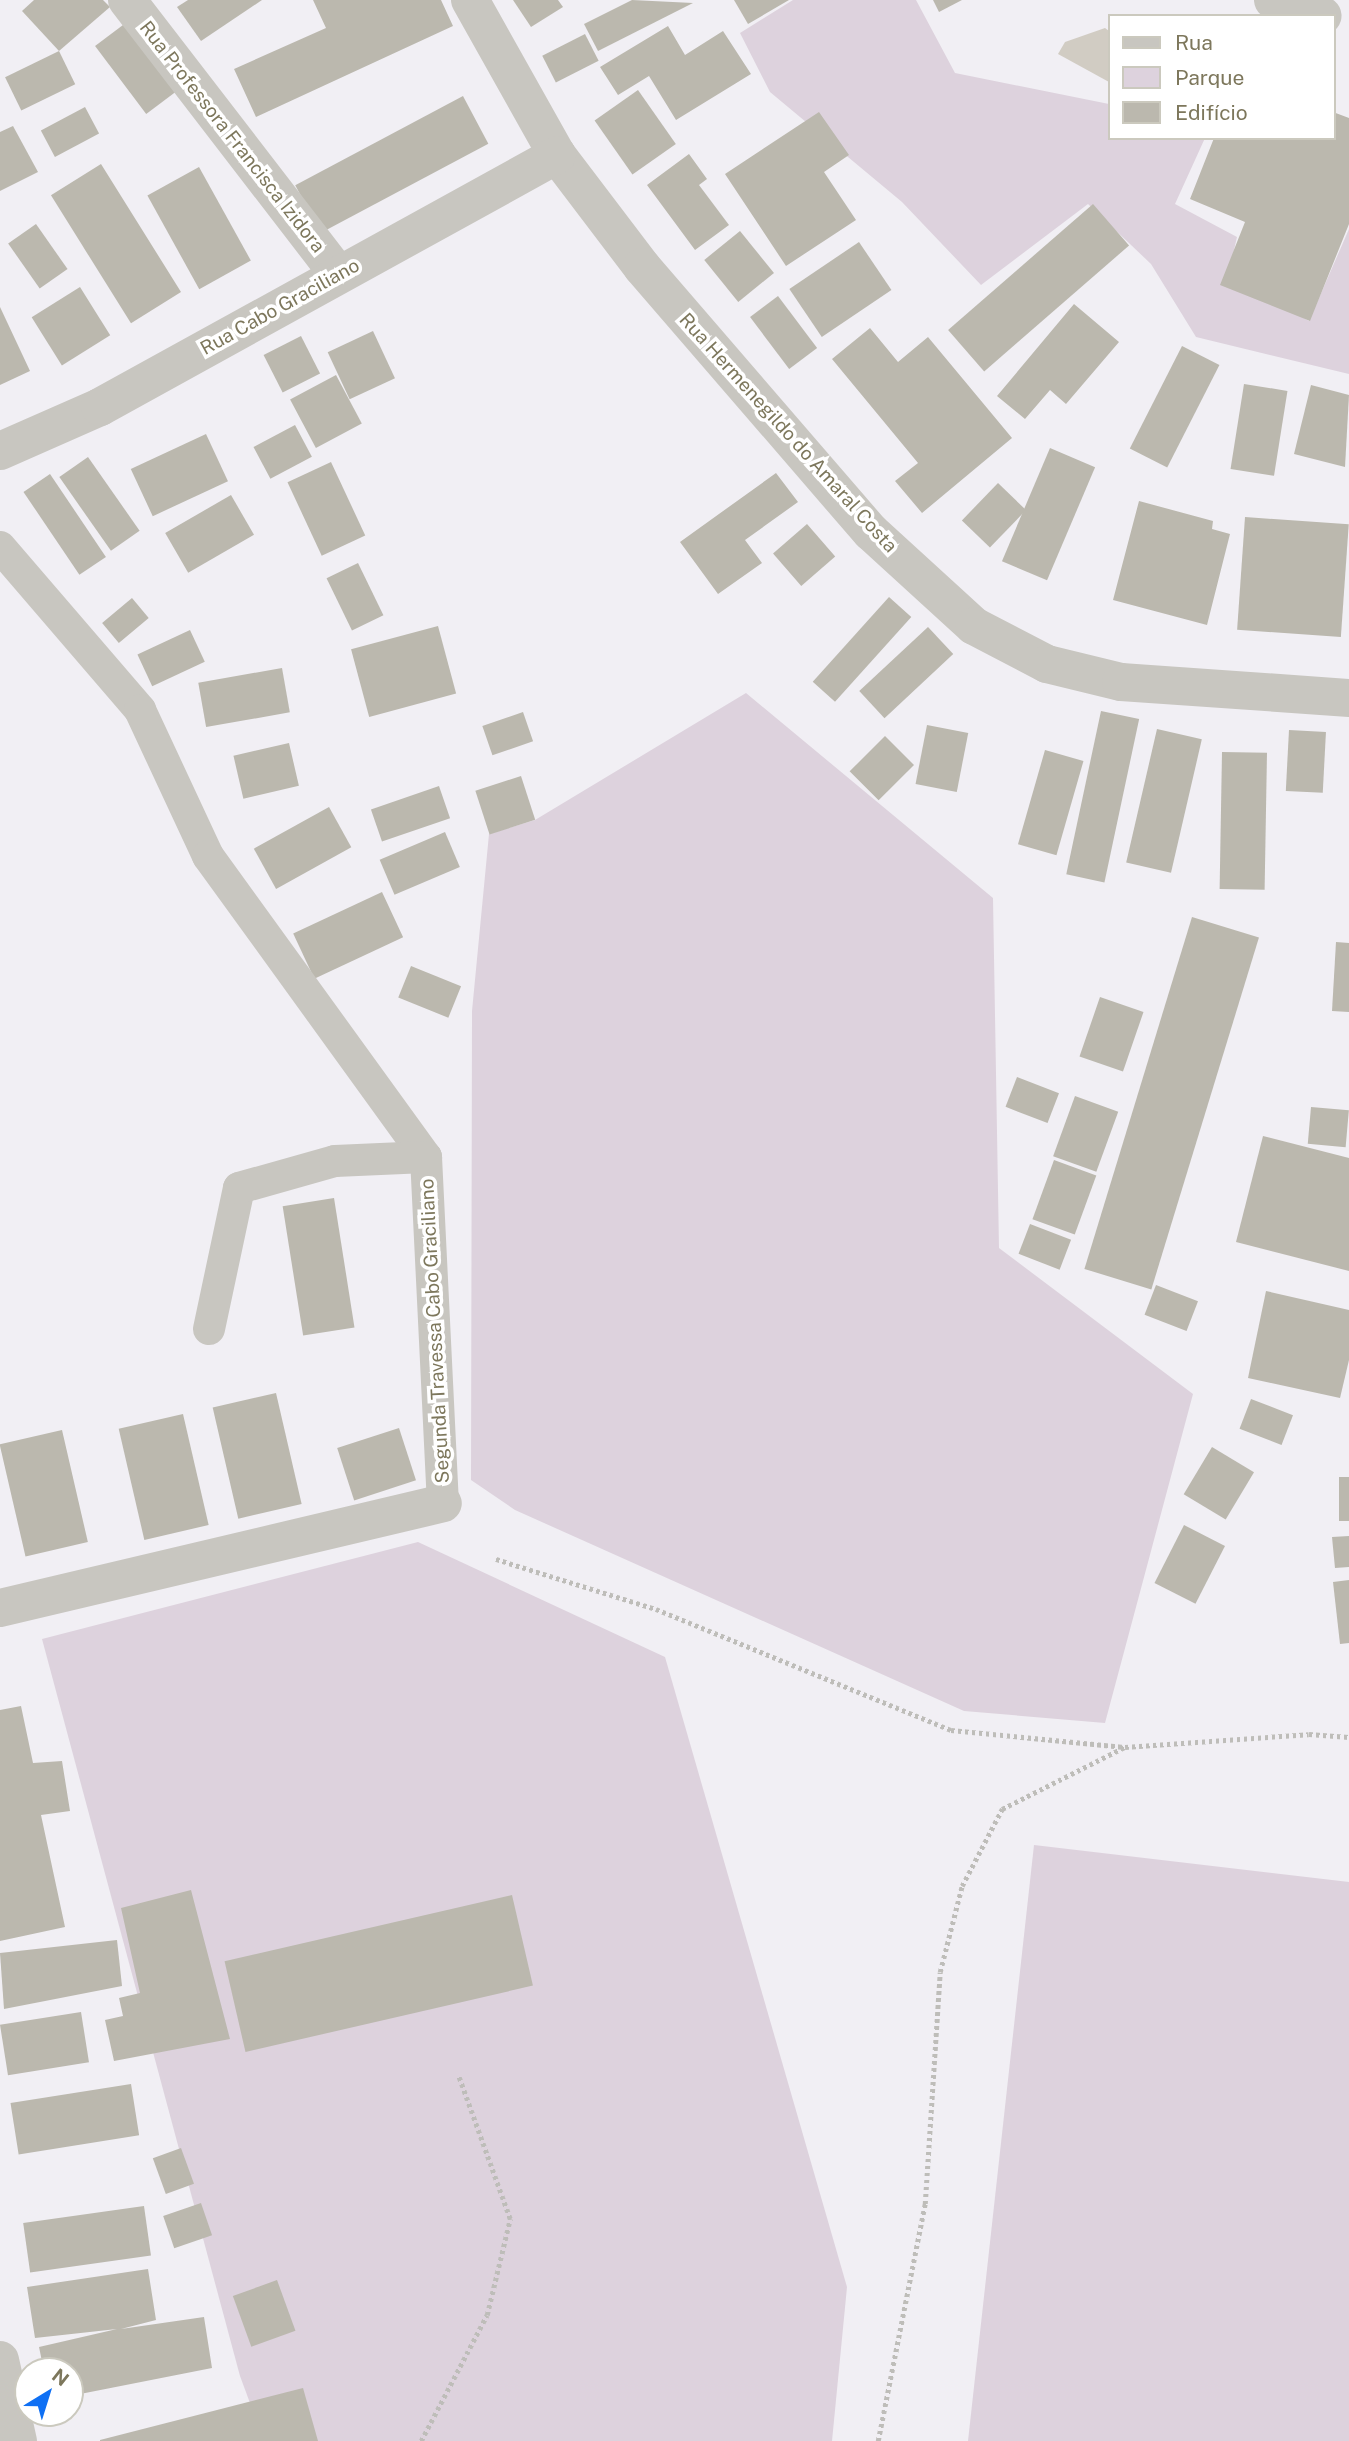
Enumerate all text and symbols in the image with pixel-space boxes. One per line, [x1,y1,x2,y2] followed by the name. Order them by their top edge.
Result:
[1108,14,1335,140] legend
[135,17,329,257] street label: Rua Professora Francisca Izidora
[1175,30,1213,55] text: Rua
[1175,65,1244,90] text: Parque
[1175,100,1248,125] text: Edifício
[197,254,363,360] street label: Rua Cabo Graciliano
[674,308,902,558] street label: Rua Hermenegildo do Amaral Costa
[416,1178,454,1484] street label: Segunda Travessa Cabo Graciliano
[14,2357,84,2427] north arrow
[48,2364,73,2390] text: N

